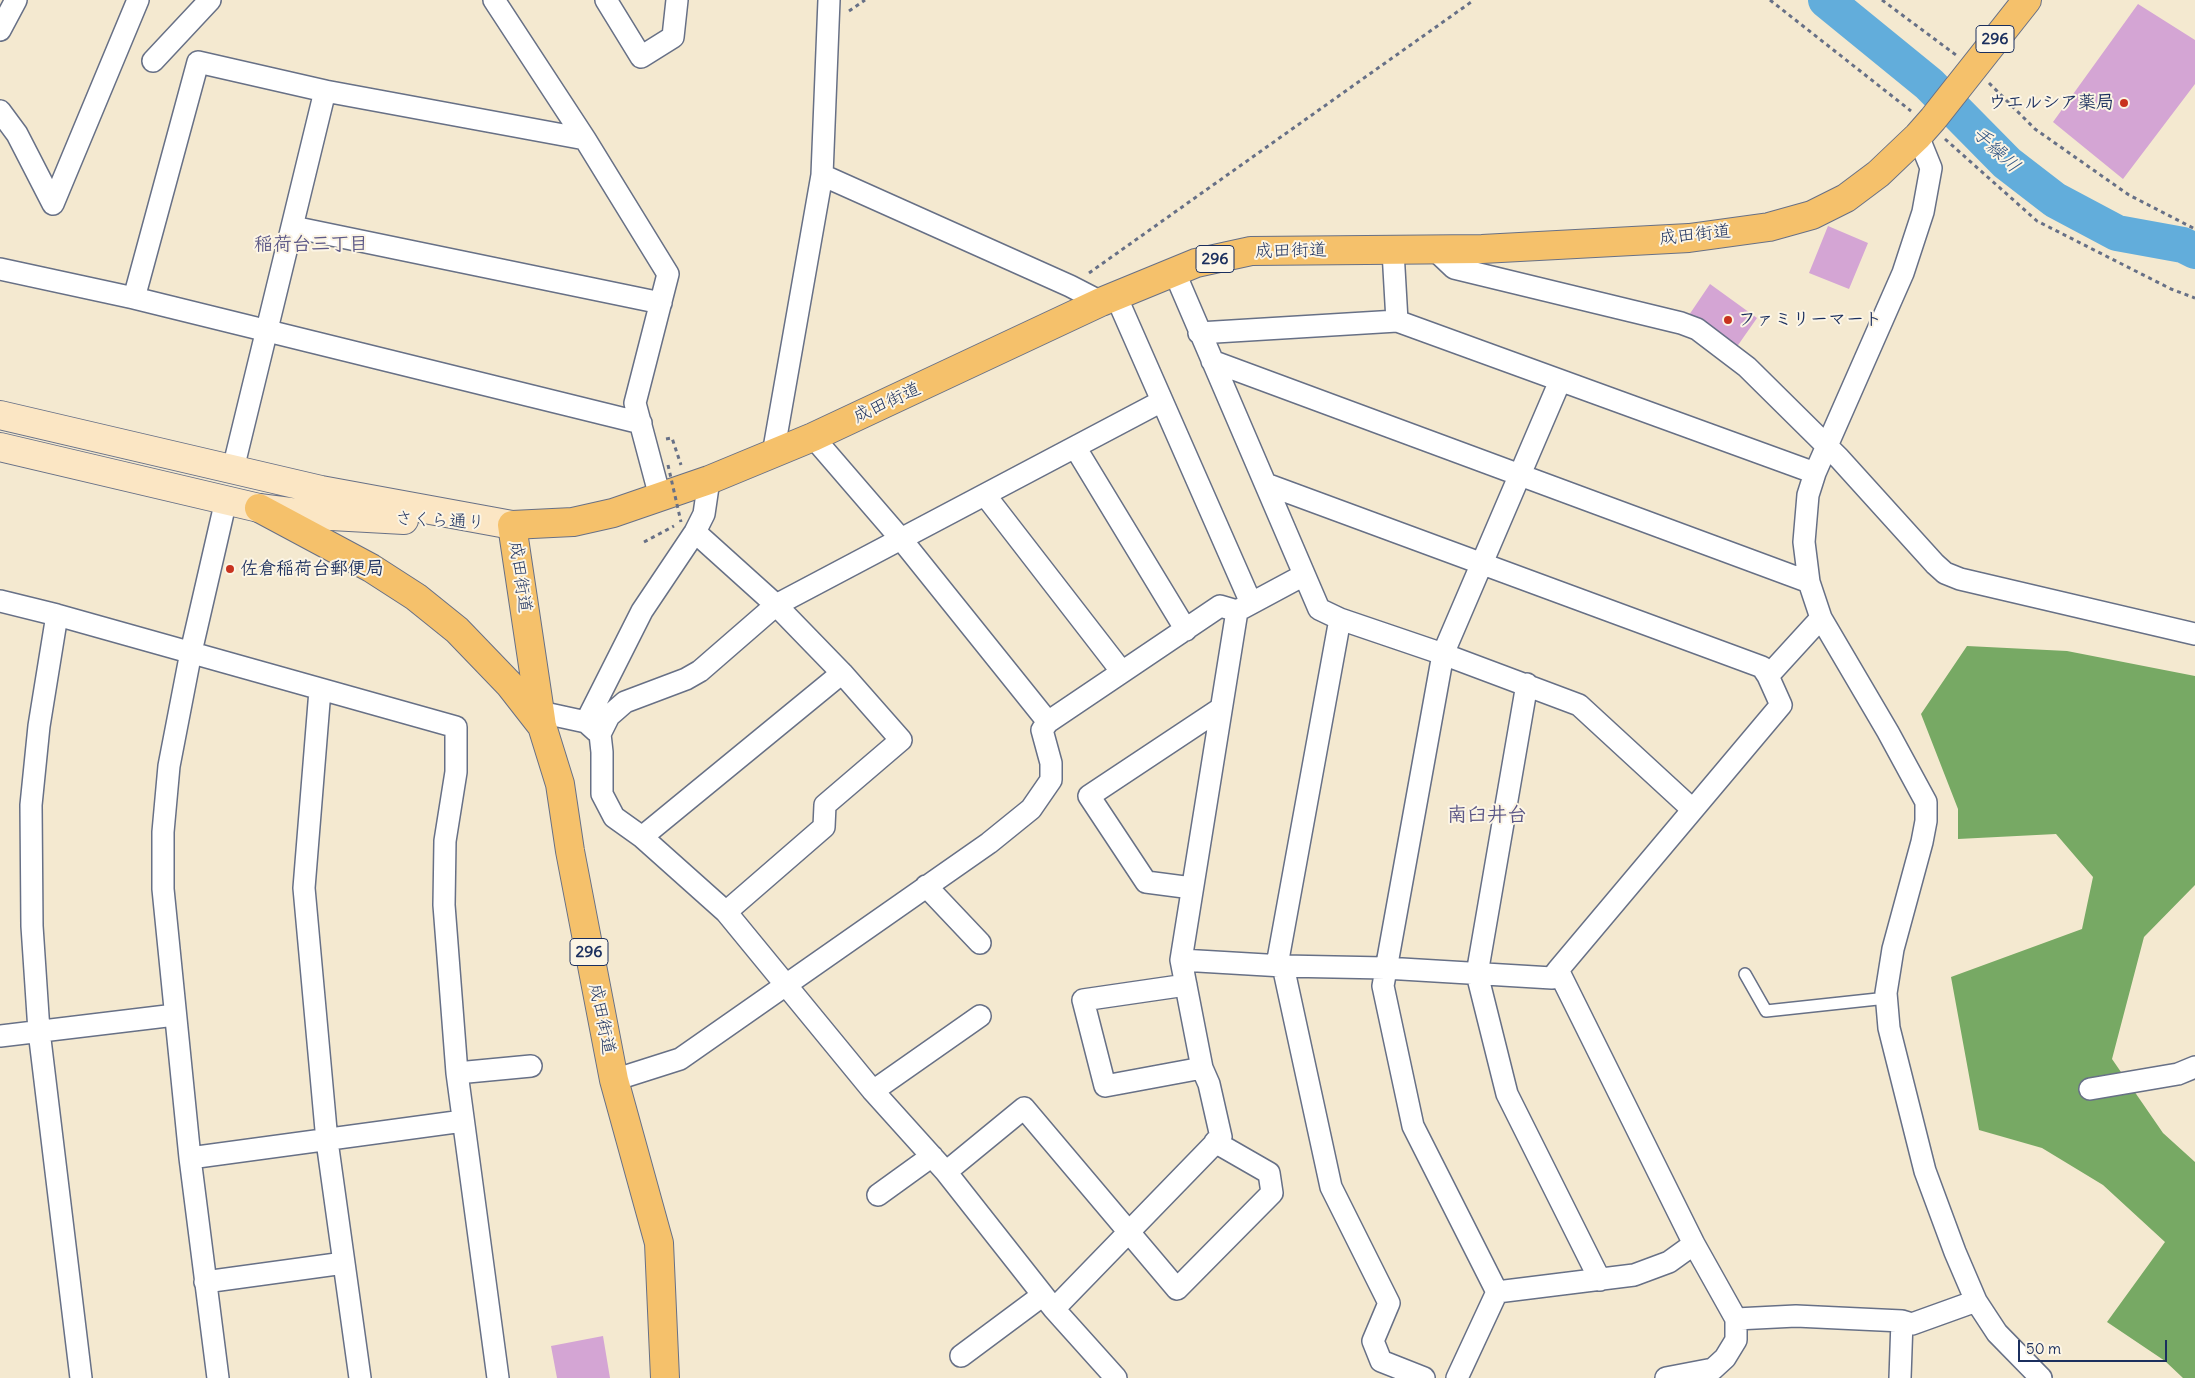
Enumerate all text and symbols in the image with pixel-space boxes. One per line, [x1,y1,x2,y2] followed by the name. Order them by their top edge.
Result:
[1976,26,2014,52] road number: 296
[1988,92,2114,114] place label: ウエルシア薬局
[2118,97,2130,109] marker: ウエルシア薬局
[1967,122,2025,178] water label: 手繰川
[1658,220,1732,250] street label: 成田街道
[254,234,368,256] district label: 稲荷台三丁目
[1255,240,1327,262] street label: 成田街道
[1196,245,1234,272] road number: 296
[1738,309,1882,331] place label: ファミリーマート
[1722,314,1734,326] marker: ファミリーマート
[850,378,924,428] street label: 成田街道
[394,508,486,534] street label: さくら通り
[504,540,536,614] street label: 成田街道
[240,558,384,580] place label: 佐倉稲荷台郵便局
[224,563,236,575] marker: 佐倉稲荷台郵便局
[1447,803,1527,827] district label: 南臼井台
[570,939,608,966] road number: 296
[585,982,619,1056] street label: 成田街道
[2020,1330,2169,1362] scale bar
[2026,1339,2061,1358] text: 50 m

